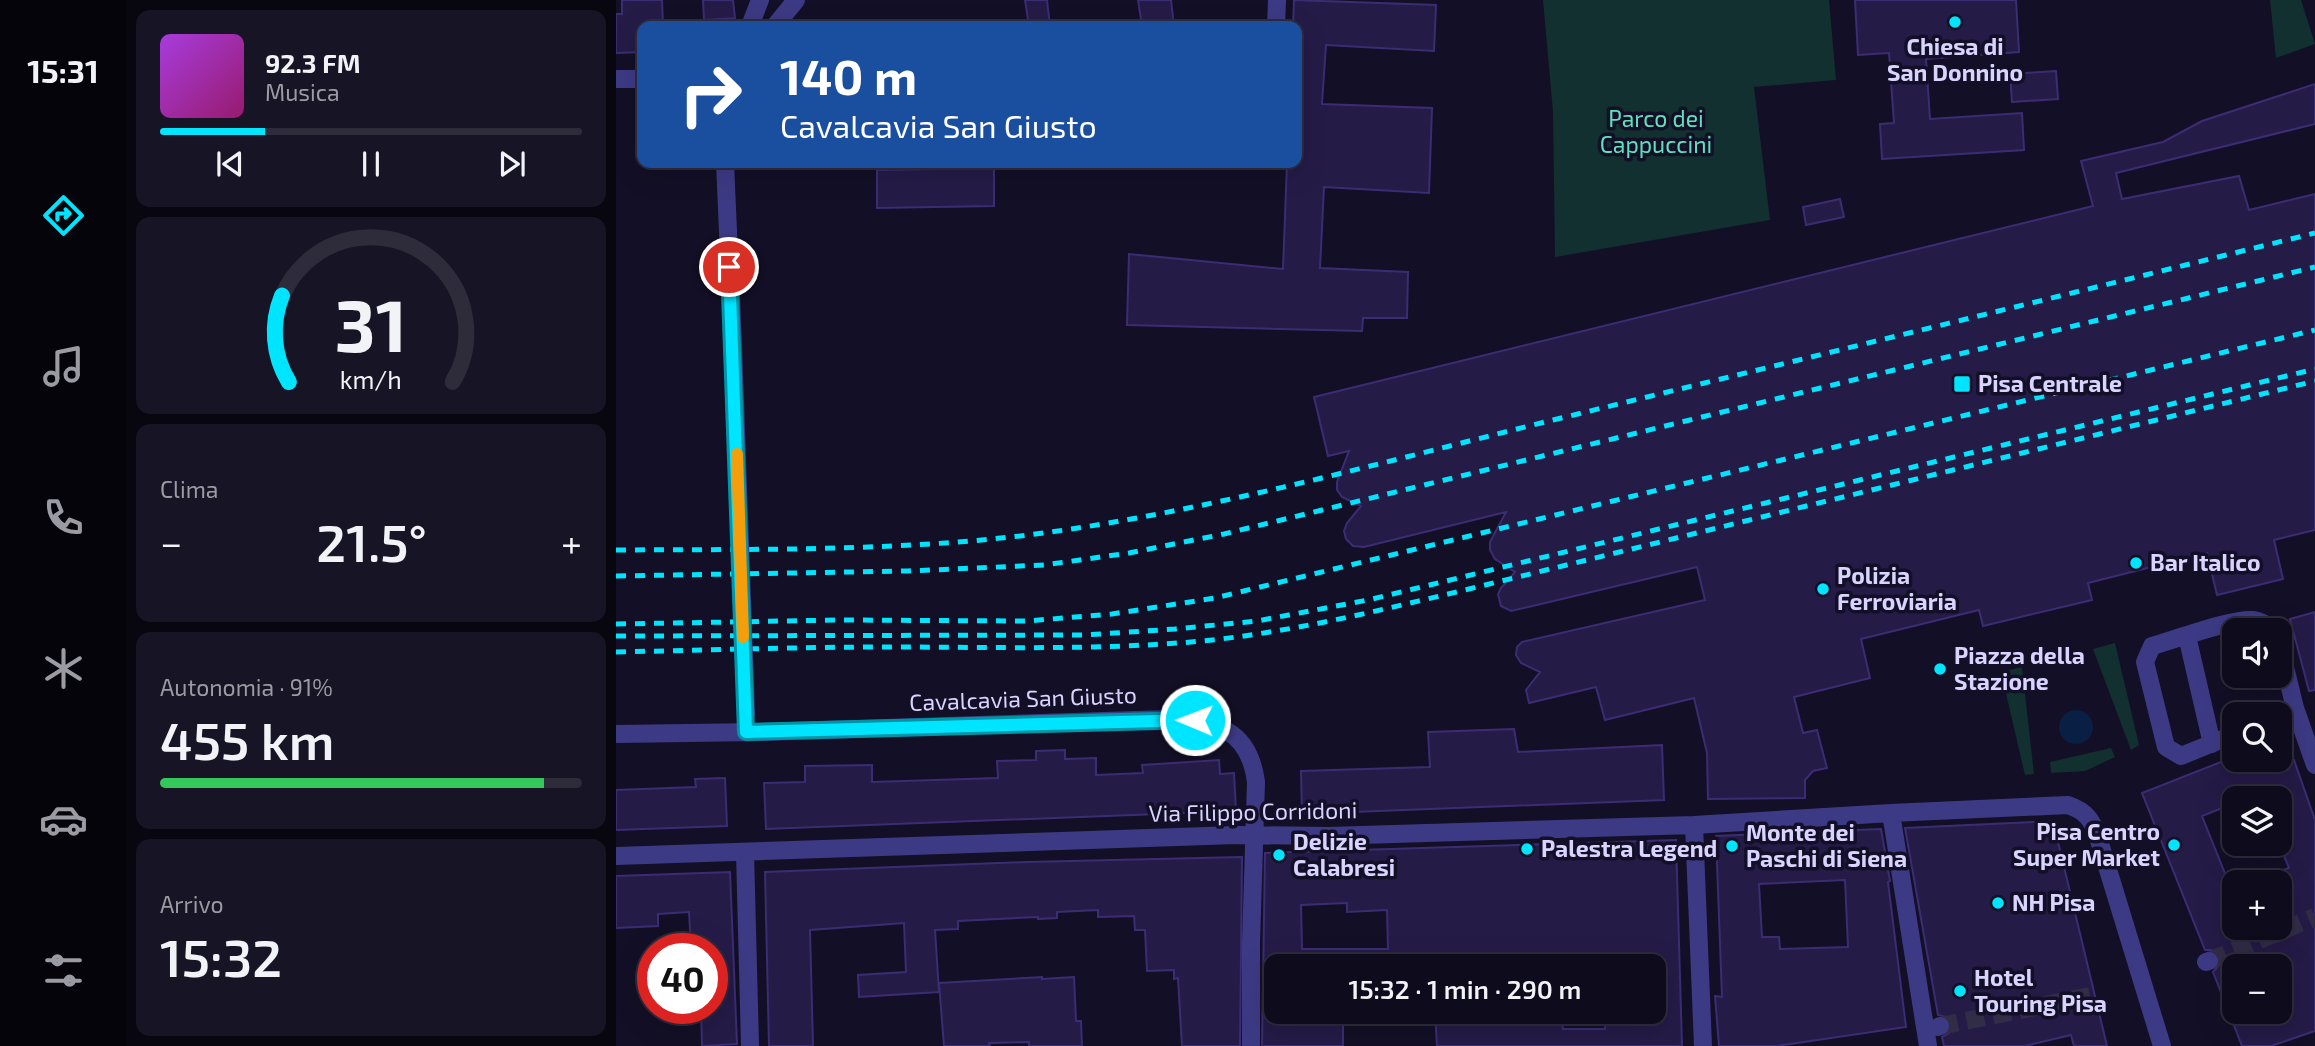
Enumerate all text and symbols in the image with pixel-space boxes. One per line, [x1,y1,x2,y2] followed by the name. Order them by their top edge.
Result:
[1947,14,1963,30] marker: Chiesa di San Donnino
[1887,32,2023,86] place label: Chiesa di San Donnino
[780,46,917,105] text: 140 m
[265,47,360,78] text: 92.3 FM
[665,49,756,140] icon: right
[27,51,99,89] text: 15:31
[265,78,340,106] text: Musica
[1600,104,1712,158] park label: Parco dei Cappuccini
[780,106,1097,144] text: Cavalcavia San Giusto
[211,145,249,183] icon: previous
[352,145,390,183] icon: pause
[493,145,531,183] icon: next
[39,191,88,240] icon: directions
[699,237,759,297] pin
[710,248,748,286] icon: arrive
[335,279,407,367] text: 31
[39,342,88,391] icon: music
[340,364,402,394] text: km/h
[1978,369,2122,397] place label: Pisa Centrale
[1952,374,1972,394] marker: Pisa Centrale
[160,475,218,503] text: Clima
[39,493,88,542] icon: phone
[316,510,427,572] text: 21.5°
[160,519,182,565] text: −
[561,519,582,565] text: +
[2150,548,2260,576] place label: Bar Italico
[2128,555,2144,571] marker: Bar Italico
[1837,561,1957,615] place label: Polizia Ferroviaria
[1815,581,1831,597] marker: Polizia Ferroviaria
[2222,618,2292,1024] map controls
[2222,618,2292,688] button: sound
[1954,641,2085,695] place label: Piazza della Stazione
[39,644,88,693] icon: climate
[1932,661,1948,677] marker: Piazza della Stazione
[160,673,333,701] text: Autonomia · 91%
[909,680,1137,716] street label: Cavalcavia San Giusto
[1158,683,1232,757] position arrow
[2222,702,2292,772] button: search
[160,708,334,770] text: 455 km
[2222,786,2292,856] button: layers
[39,795,88,844] icon: car
[1148,795,1358,827] street label: Via Filippo Corridoni
[2013,817,2160,871] place label: Pisa Centro Super Market
[1746,818,1907,872] place label: Monte dei Paschi di Siena
[1293,827,1395,881] place label: Delizie Calabresi
[1541,834,1717,862] place label: Palestra Legend
[2166,837,2182,853] marker: Pisa Centro Super Market
[1724,838,1740,854] marker: Monte dei Paschi di Siena
[1519,841,1535,857] marker: Palestra Legend
[1271,847,1287,863] marker: Delizie Calabresi
[2222,870,2292,940] button: +
[2012,888,2095,916] place label: NH Pisa
[160,890,224,918] text: Arrivo
[1990,895,2006,911] marker: NH Pisa
[160,925,282,987] text: 15:32
[637,933,728,1024] speed limit sign: 40
[39,946,88,995] icon: filters
[2222,954,2292,1024] button: −
[1974,963,2107,1017] place label: Hotel Touring Pisa
[1349,973,1581,1004] text: 15:32 · 1 min · 290 m
[1952,983,1968,999] marker: Hotel Touring Pisa

